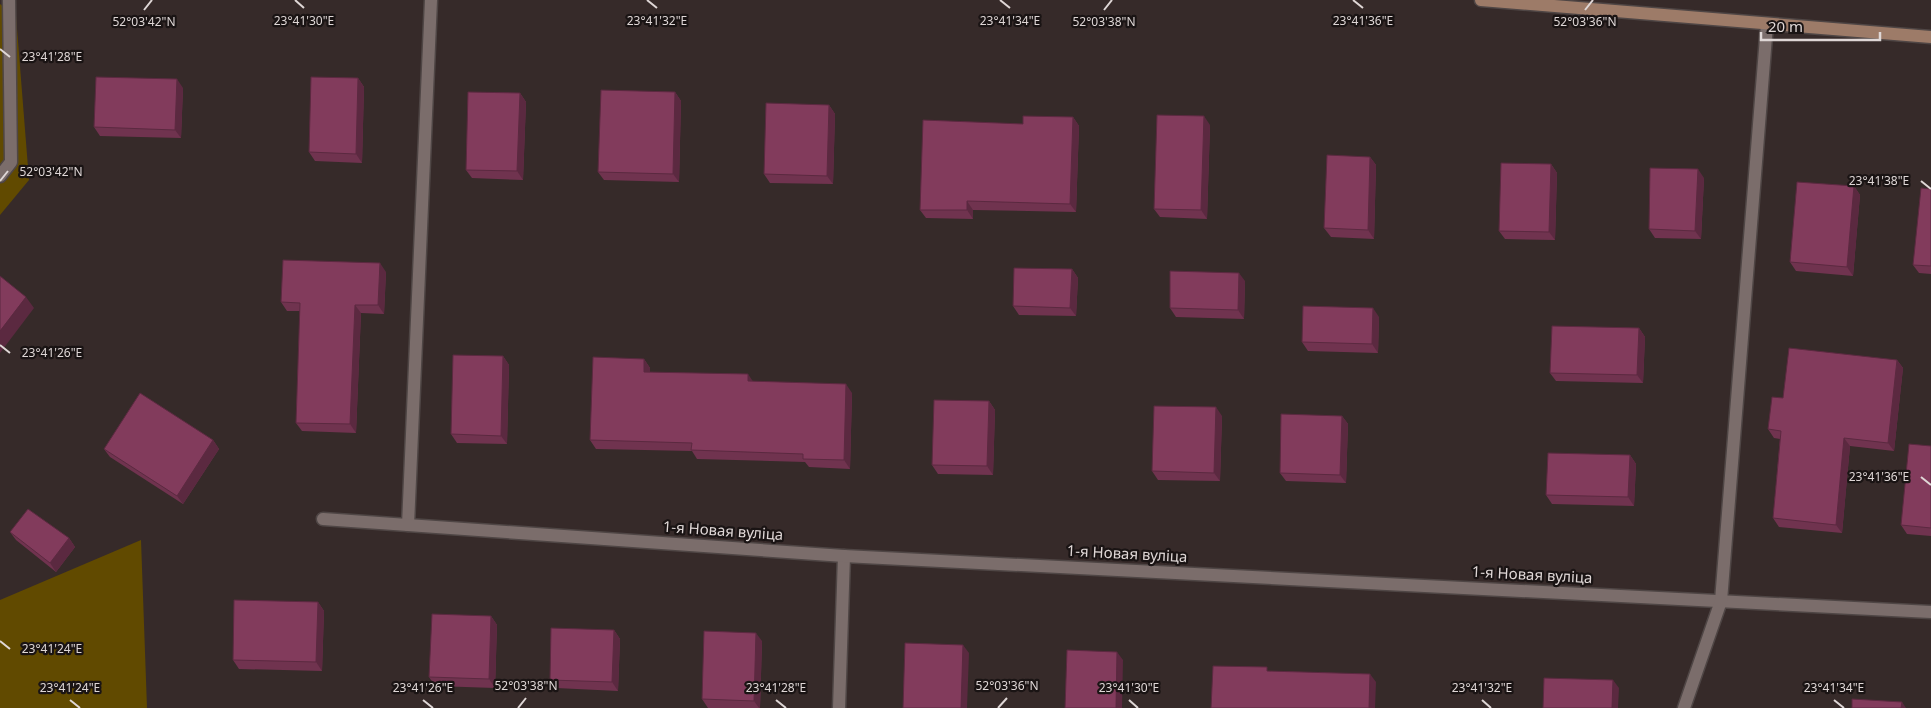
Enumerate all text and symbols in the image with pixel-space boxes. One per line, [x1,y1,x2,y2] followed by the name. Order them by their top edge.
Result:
[1761,10,1880,42] scale bar
[274,12,334,29] text: 23°41'30"E
[627,12,687,29] text: 23°41'32"E
[980,12,1040,29] text: 23°41'34"E
[1333,12,1393,29] text: 23°41'36"E
[112,13,176,30] text: 52°03'42"N
[1072,13,1136,30] text: 52°03'38"N
[1553,13,1617,30] text: 52°03'36"N
[1768,16,1803,36] text: 20 m
[22,48,82,65] text: 23°41'28"E
[19,163,83,180] text: 52°03'42"N
[1849,172,1909,189] text: 23°41'38"E
[22,344,82,361] text: 23°41'26"E
[1849,468,1909,485] text: 23°41'36"E
[662,516,784,544] street label: 1-я Новая вуліца
[1066,540,1188,566] street label: 1-я Новая вуліца
[1471,561,1593,587] street label: 1-я Новая вуліца
[22,640,82,657] text: 23°41'24"E
[494,677,558,694] text: 52°03'38"N
[975,677,1039,694] text: 52°03'36"N
[40,679,100,696] text: 23°41'24"E
[393,679,453,696] text: 23°41'26"E
[746,679,806,696] text: 23°41'28"E
[1099,679,1159,696] text: 23°41'30"E
[1452,679,1512,696] text: 23°41'32"E
[1804,679,1864,696] text: 23°41'34"E

